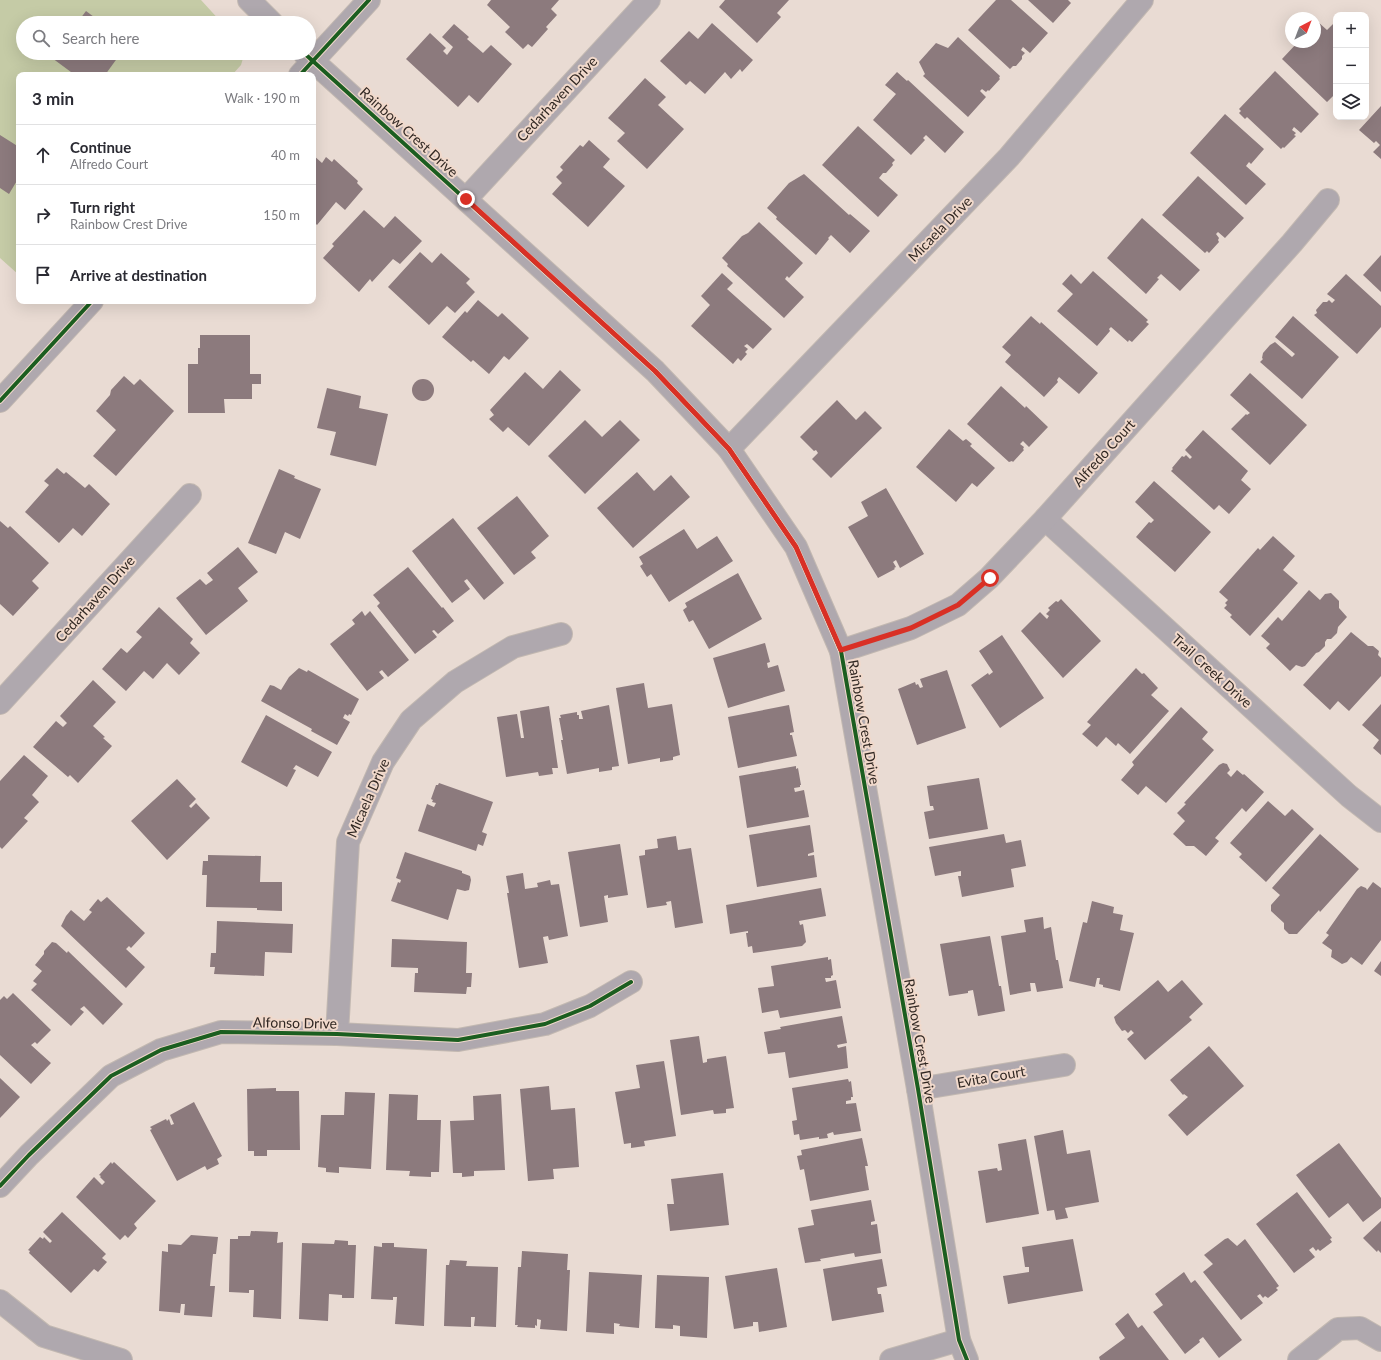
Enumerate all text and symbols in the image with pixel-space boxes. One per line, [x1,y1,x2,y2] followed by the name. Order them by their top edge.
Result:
[1285,12,1321,48] north arrow
[1333,12,1369,120] map controls
[1333,12,1369,48] button: +
[16,16,316,60] search box
[30,27,52,49] icon: search
[62,29,139,47] text: Search here
[1333,48,1369,84] button: −
[513,53,600,145] street label: Cedarhaven Drive
[357,83,462,180] street label: Rainbow Crest Drive
[1333,84,1369,120] button: layers
[32,88,74,109] text: 3 min
[224,90,300,106] text: Walk · 190 m
[70,138,131,156] text: Continue
[32,144,54,166] icon: ahead
[271,147,300,163] text: 40 m
[70,156,148,172] text: Alfredo Court
[457,190,475,208] route end
[904,192,975,265] street label: Micaela Drive
[70,198,135,216] text: Turn right
[32,204,54,226] icon: right
[263,207,300,223] text: 150 m
[70,216,187,232] text: Rainbow Crest Drive
[32,264,54,286] icon: arrive
[70,266,207,284] text: Arrive at destination
[1069,416,1138,490] street label: Alfredo Court
[51,552,138,645] street label: Cedarhaven Drive
[981,569,999,587] route start
[1169,630,1256,711] street label: Trail Creek Drive
[845,658,884,786] street label: Rainbow Crest Drive
[343,756,392,840] street label: Micaela Drive
[901,977,940,1105] street label: Rainbow Crest Drive
[253,1013,337,1032] street label: Alfonso Drive
[955,1062,1026,1091] street label: Evita Court

